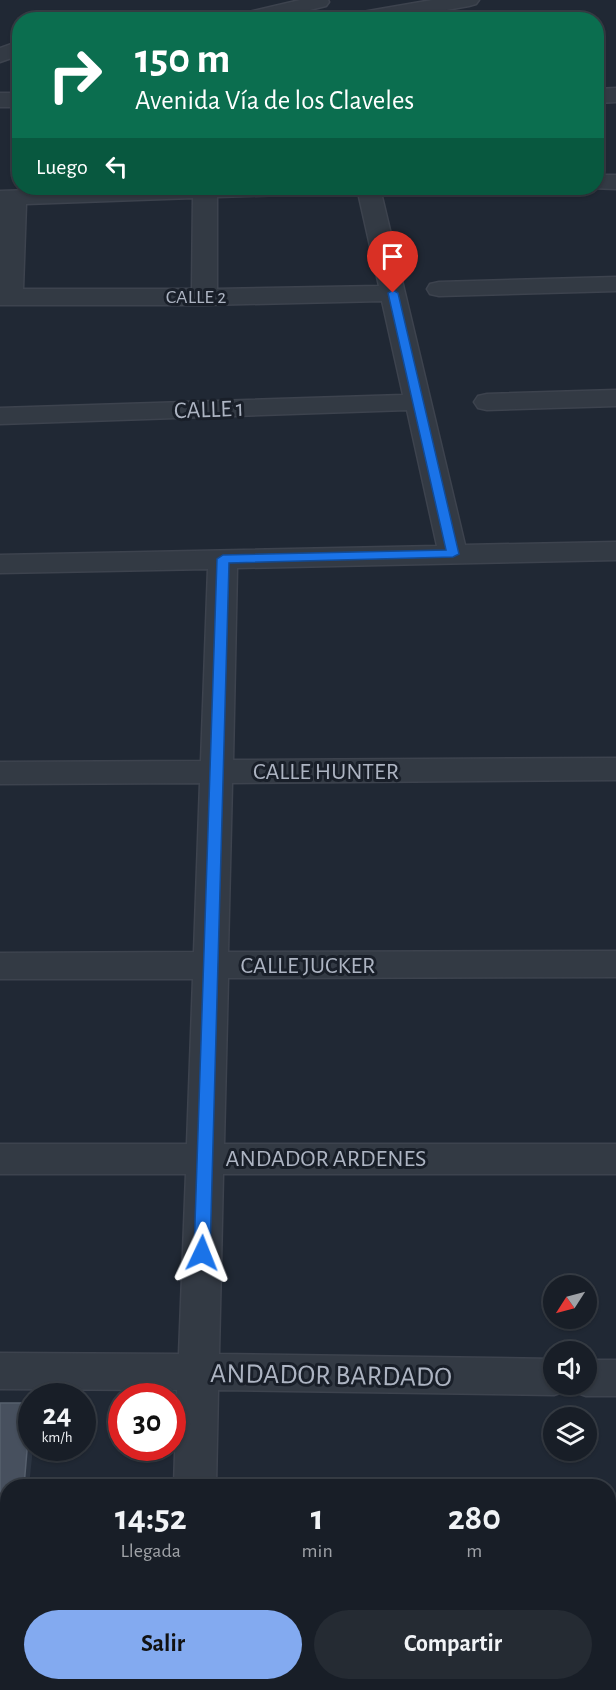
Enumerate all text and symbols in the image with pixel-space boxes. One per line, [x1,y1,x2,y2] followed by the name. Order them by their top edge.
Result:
[36,36,114,114] icon: right
[135,38,230,80] text: 150 m
[135,87,414,114] text: Avenida Vía de los Claveles
[100,150,133,183] icon: left
[36,156,88,178] text: Luego
[367,231,418,293] pin
[376,240,409,273] icon: arrive
[166,287,226,307] street label: CALLE 2
[174,397,244,423] street label: CALLE 1
[253,760,399,784] street label: CALLE HUNTER
[241,954,375,978] street label: CALLE JUCKER
[226,1147,426,1171] street label: ANDADOR ARDENES
[170,1221,234,1285] position arrow
[543,1275,597,1329] north arrow
[543,1275,597,1461] map controls
[543,1341,597,1395] button: sound
[210,1360,452,1392] street label: ANDADOR BARDADO
[108,1383,186,1461] speed limit sign: 30
[42,1400,72,1430] text: 24
[543,1407,597,1461] button: layers
[42,1430,72,1445] text: km/h
[115,1500,187,1536] text: 14:52
[311,1500,324,1536] text: 1
[448,1500,501,1536] text: 280
[120,1541,181,1561] text: Llegada
[302,1541,333,1561] text: min
[466,1541,482,1561] text: m
[24,1610,302,1679] button: Salir
[314,1610,592,1679] button: Compartir

